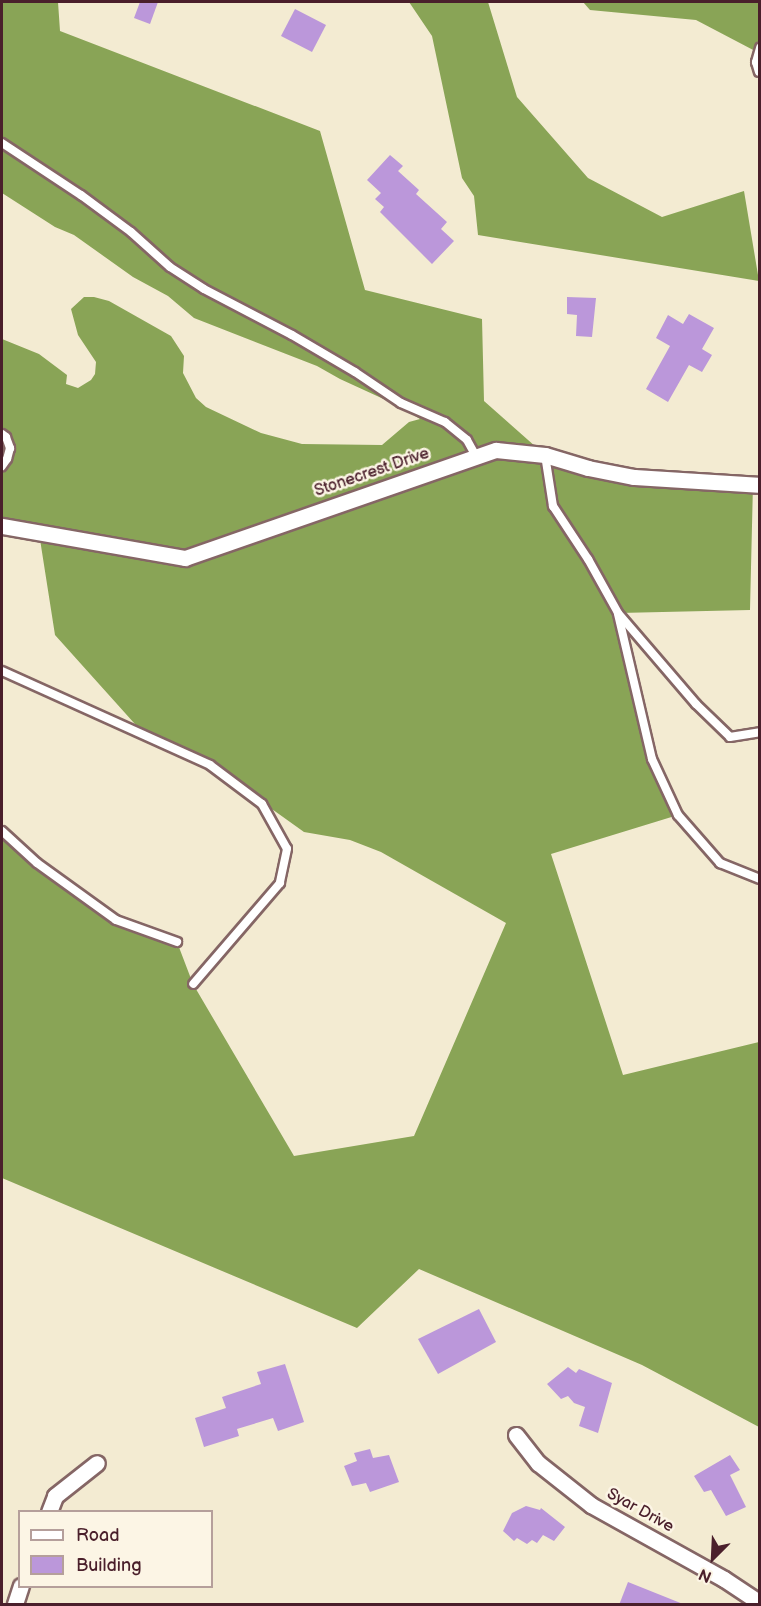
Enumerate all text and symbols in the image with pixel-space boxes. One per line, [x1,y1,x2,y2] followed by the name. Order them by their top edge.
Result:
[312,444,432,502] street label: Stonecrest Drive
[603,1485,677,1537] street label: Syar Drive
[18,1510,213,1588] legend
[76,1525,120,1546] text: Road
[683,1528,743,1588] north arrow
[76,1555,142,1576] text: Building
[696,1564,715,1586] text: N

